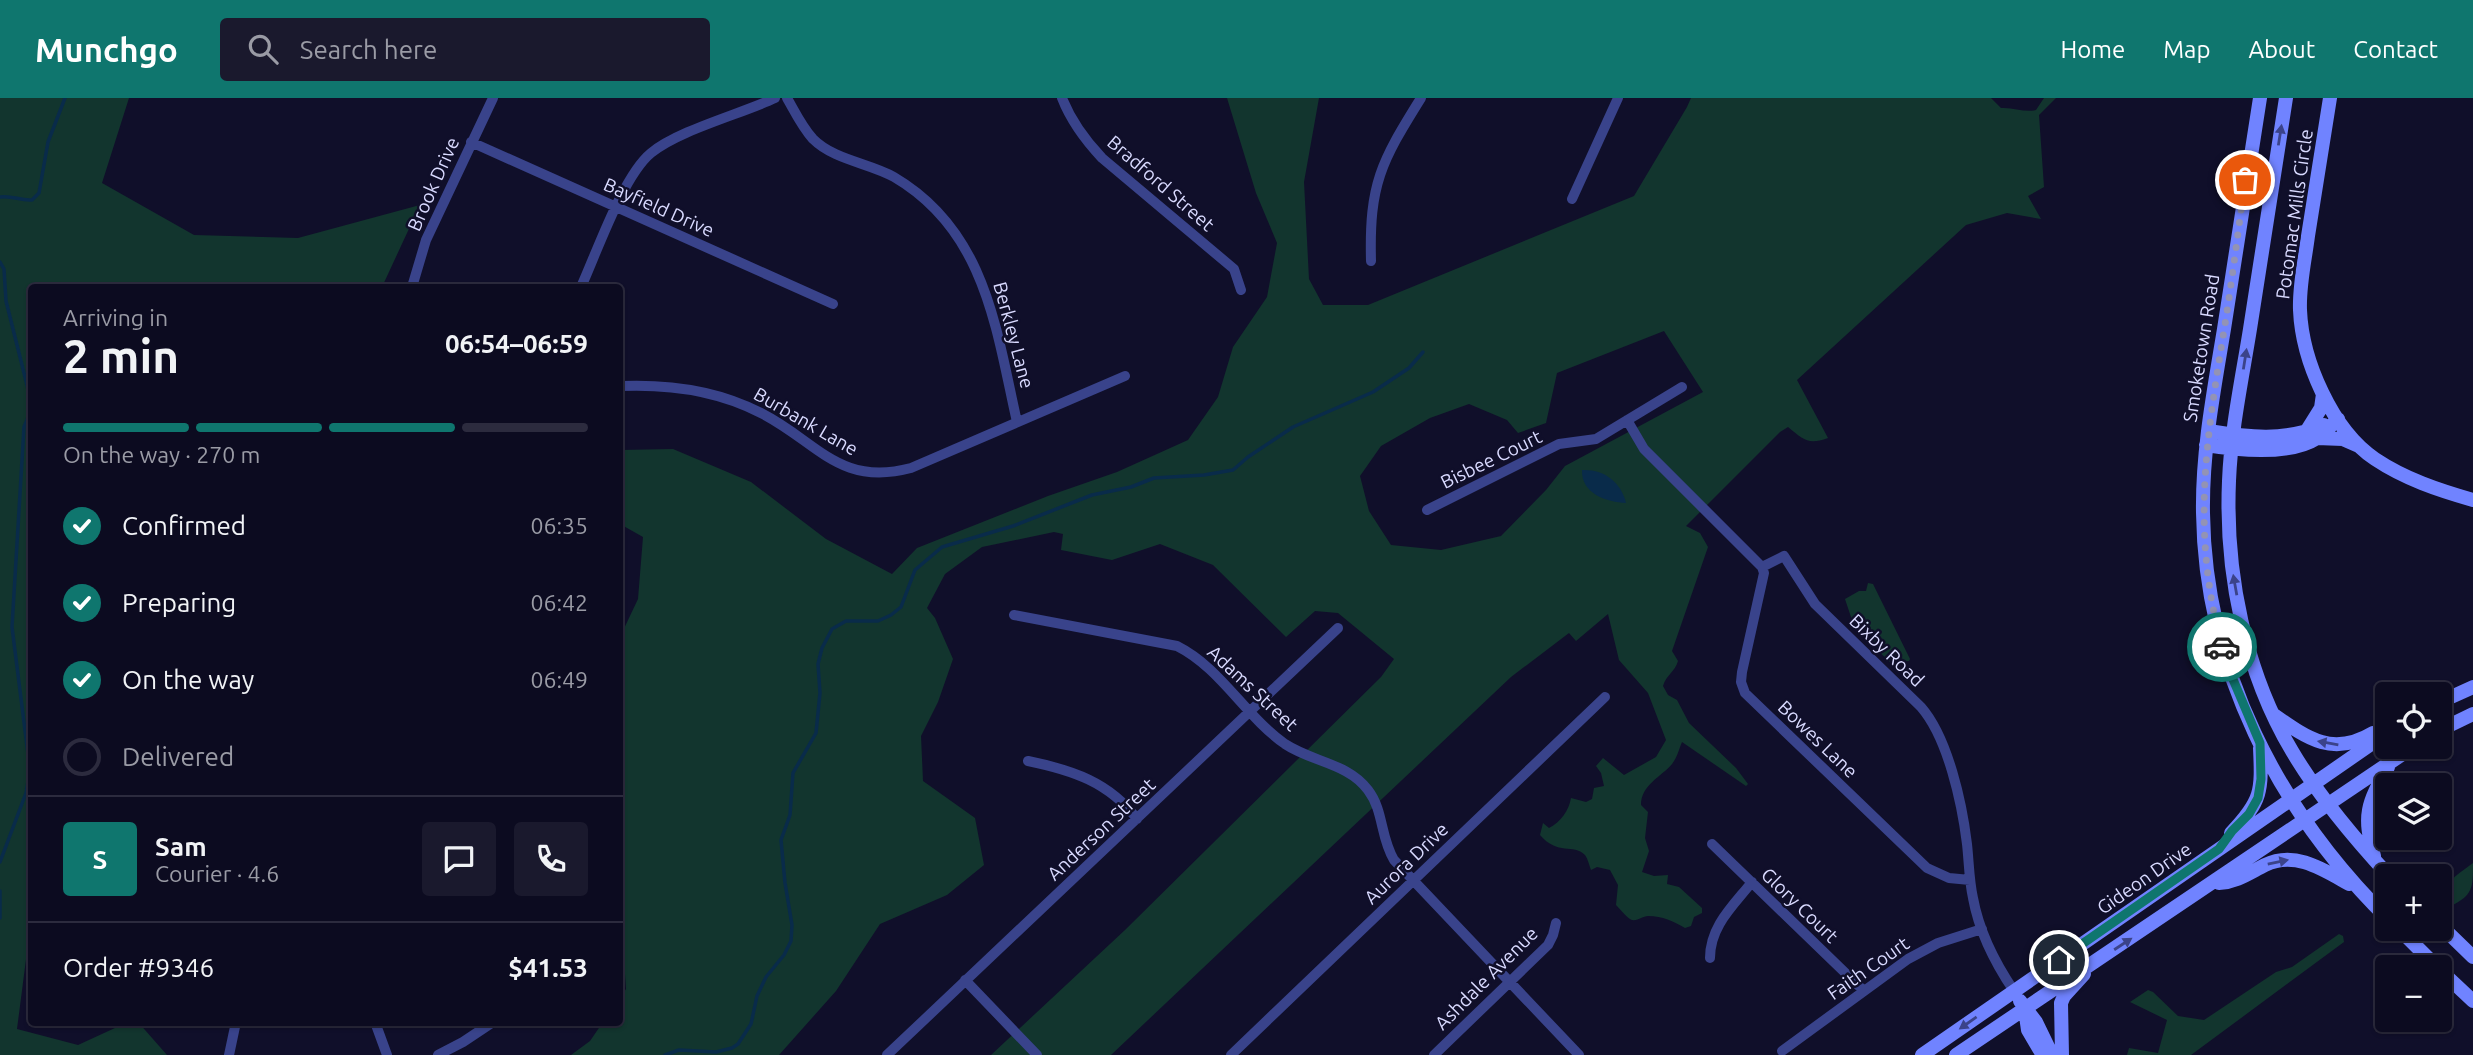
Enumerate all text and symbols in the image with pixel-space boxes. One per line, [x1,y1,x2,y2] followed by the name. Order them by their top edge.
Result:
[220,18,710,81] search box
[244,30,282,68] icon: search
[35,31,178,68] text: Munchgo
[300,35,437,64] text: Search here
[2060,36,2125,63] text: Home
[2163,36,2210,63] text: Map
[2248,36,2315,63] text: About
[2353,36,2438,63] text: Contact
[2275,124,2286,146] one-way arrow
[2271,128,2317,300] street label: Potomac Mills Circle
[1103,131,1219,236] street label: Bradford Street
[403,134,463,234] street label: Brook Drive
[2215,150,2275,210] pin
[2226,161,2264,199] icon: bag
[600,173,718,241] street label: Bayfield Drive
[2178,272,2224,424] street label: Smoketown Road
[989,279,1039,391] street label: Berkley Lane
[63,305,168,330] text: Arriving in
[445,329,588,358] text: 06:54–06:59
[63,330,179,382] text: 2 min
[2240,348,2251,370] one-way arrow
[750,382,862,460] street label: Burbank Lane
[1437,425,1546,493] street label: Bisbee Court
[63,442,260,467] text: On the way · 270 m
[63,507,101,545] icon: check
[122,511,246,540] text: Confirmed
[530,513,588,538] text: 06:35
[2229,574,2240,596] one-way arrow
[63,584,101,622] icon: check
[122,588,236,617] text: Preparing
[530,590,588,615] text: 06:42
[1845,609,1929,691] street label: Bixby Road
[2187,612,2257,682] courier
[2203,628,2241,666] icon: car
[1203,641,1303,736] street label: Adams Street
[63,661,101,699] icon: check
[122,665,254,694] text: On the way
[530,667,588,692] text: 06:49
[2375,682,2452,1032] map controls
[2375,682,2452,759] button: locate
[1774,696,1862,782] street label: Bowes Lane
[2317,737,2339,748] one-way arrow
[122,742,234,771] text: Delivered
[1042,773,1160,885] street label: Anderson Street
[2375,773,2452,850] button: layers
[1360,818,1452,908] street label: Aurora Drive
[422,822,496,896] button: chat
[514,822,588,896] button: phone
[155,832,207,861] text: Sam
[2093,837,2195,919] street label: Gideon Drive
[93,845,107,874] text: S
[2267,857,2289,868] one-way arrow
[155,861,279,886] text: Courier · 4.6
[1757,863,1843,947] street label: Glory Court
[2375,864,2452,941] button: +
[1430,922,1542,1034] street label: Ashdale Avenue
[2029,930,2089,990] pin
[1823,932,1913,1004] street label: Faith Court
[2113,938,2133,951] one-way arrow
[2040,941,2078,979] icon: home
[63,953,214,982] text: Order #9346
[508,953,588,982] text: $41.53
[2375,955,2452,1032] button: −
[1959,1016,1977,1030] one-way arrow

